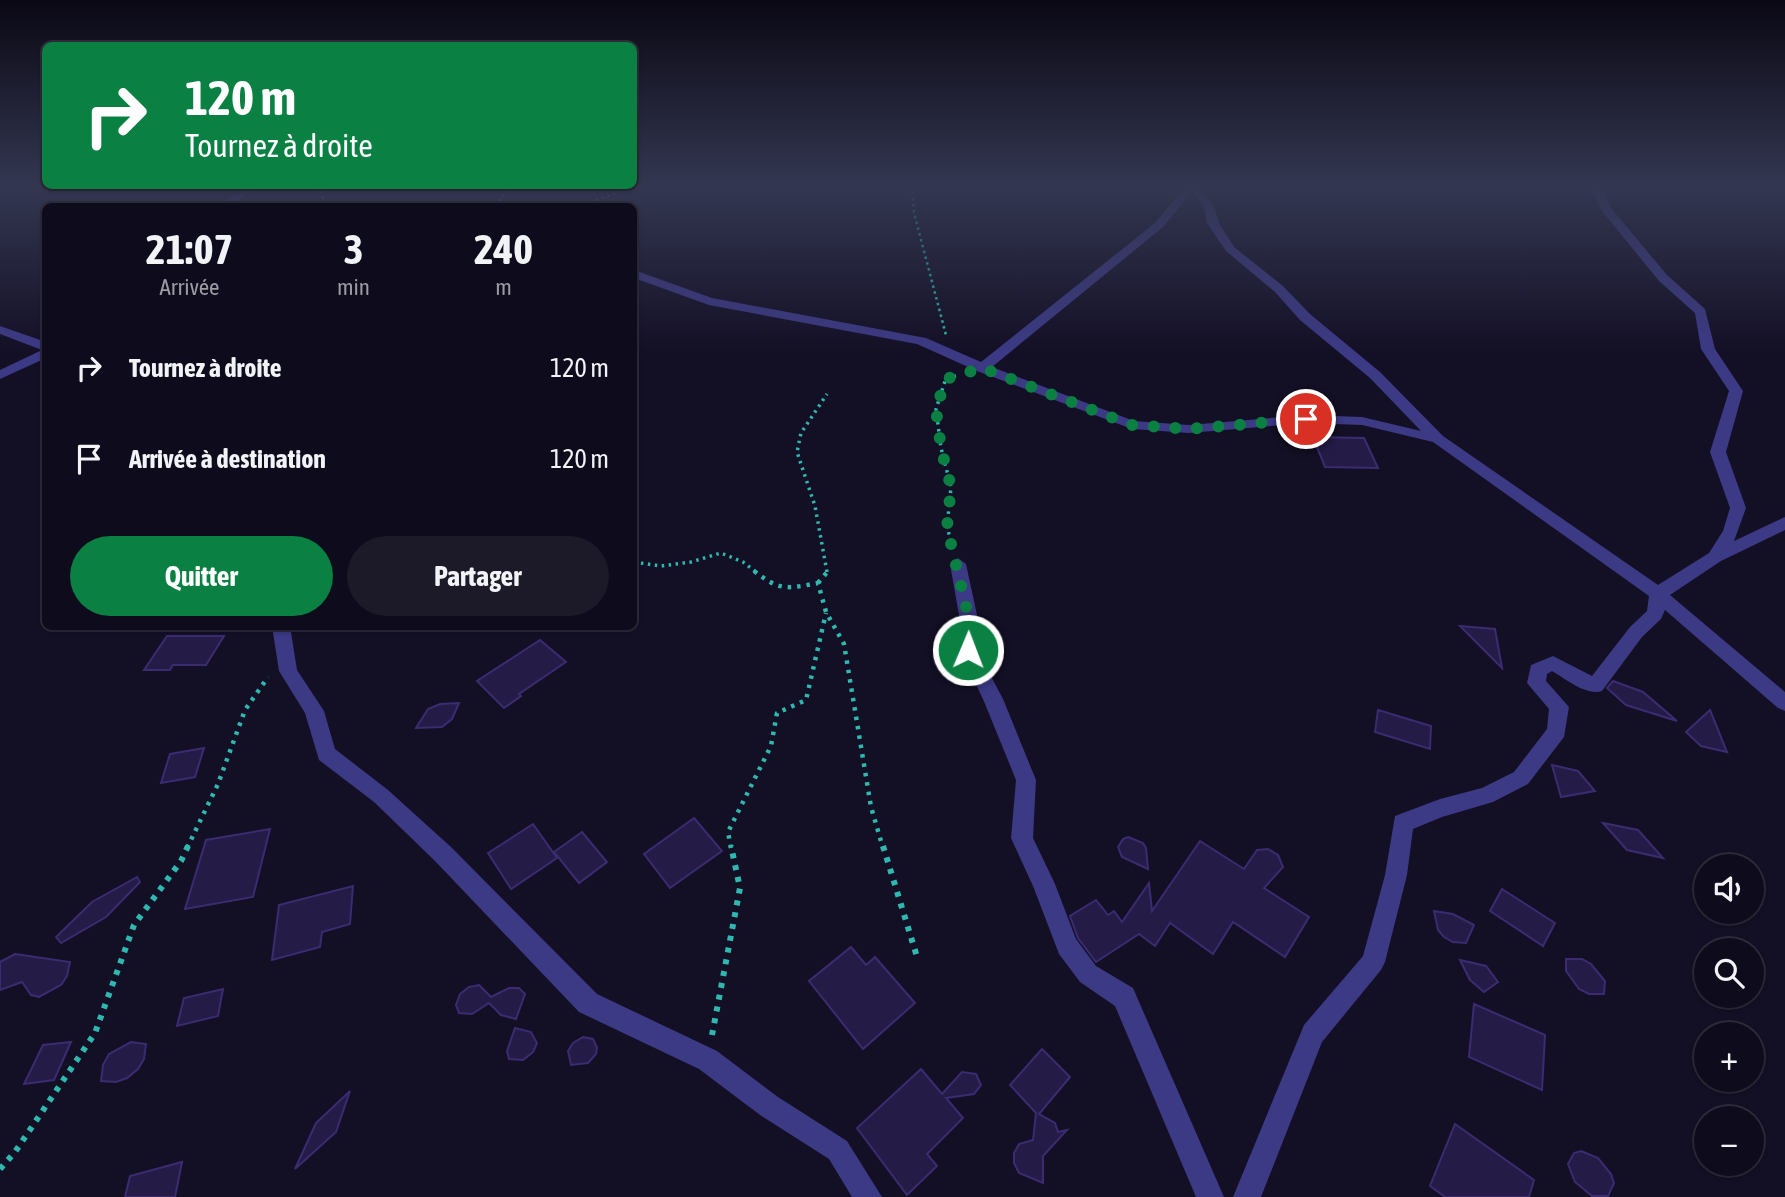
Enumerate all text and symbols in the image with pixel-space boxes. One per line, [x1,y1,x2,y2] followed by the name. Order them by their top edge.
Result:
[185,69,296,125] text: 120 m
[70,70,161,161] icon: right
[185,127,373,164] text: Tournez à droite
[146,225,233,273] text: 21:07
[344,225,363,273] text: 3
[474,225,533,273] text: 240
[159,274,220,300] text: Arrivée
[337,274,370,300] text: min
[495,274,512,300] text: m
[70,349,108,387] icon: right
[129,353,282,383] text: Tournez à droite
[550,353,609,383] text: 120 m
[1276,389,1336,449] pin
[1287,400,1325,438] icon: arrive
[70,440,108,478] icon: arrive
[129,444,326,474] text: Arrivée à destination
[550,444,609,474] text: 120 m
[70,536,333,616] button: Quitter
[347,536,609,616] button: Partager
[931,613,1005,687] position arrow
[1694,854,1764,1176] map controls
[1694,854,1764,924] button: sound
[1694,938,1764,1008] button: search
[1694,1022,1764,1092] button: +
[1694,1106,1764,1176] button: −

